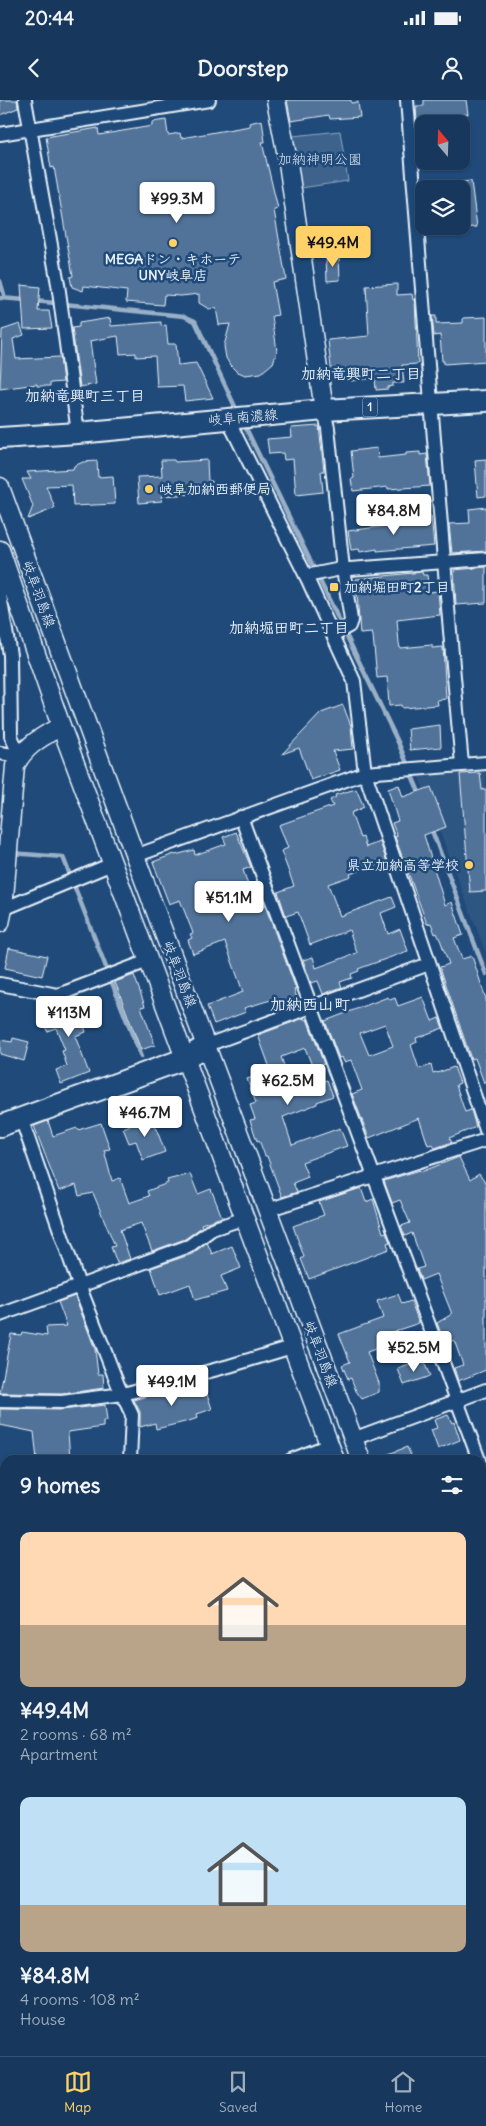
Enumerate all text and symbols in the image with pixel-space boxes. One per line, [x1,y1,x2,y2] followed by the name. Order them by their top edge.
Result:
[25,6,74,30] text: 20:44
[20,54,48,82] icon: back
[198,54,288,82] text: Doorstep
[438,54,466,82] icon: person
[415,115,470,170] north arrow
[415,115,470,235] map controls
[278,150,362,168] park label: 加納神明公園
[415,180,470,235] button: layers
[136,182,218,224] pin: ¥99.3M
[151,188,203,208] text: ¥99.3M
[292,226,374,268] pin: ¥49.4M
[307,232,359,252] text: ¥49.4M
[167,237,179,249] marker: MEGAドン・キホーテ UNY岐阜店
[105,250,241,284] place label: MEGAドン・キホーテ UNY岐阜店
[301,364,421,383] district label: 加納竜興町二丁目
[25,386,145,405] district label: 加納竜興町三丁目
[362,398,378,416] road number: 1
[207,405,279,429] street label: 岐阜南濃線
[159,480,271,498] place label: 岐阜加納西郵便局
[143,483,155,495] marker: 岐阜加納西郵便局
[353,494,435,536] pin: ¥84.8M
[367,500,421,520] text: ¥84.8M
[19,558,59,630] street label: 岐阜羽島線
[344,578,450,596] place label: 加納堀田町2丁目
[328,581,340,593] marker: 加納堀田町2丁目
[229,618,349,637] district label: 加納堀田町二丁目
[347,856,459,874] place label: 県立加納高等学校
[463,859,475,871] marker: 県立加納高等学校
[188,880,270,923] pin: ¥51.1M
[206,887,252,907] text: ¥51.1M
[159,938,201,1010] street label: 岐阜羽島線
[270,994,350,1014] district label: 加納西山町
[34,996,104,1038] pin: ¥113M
[47,1002,91,1022] text: ¥113M
[247,1064,329,1106] pin: ¥62.5M
[262,1070,314,1090] text: ¥62.5M
[104,1096,186,1138] pin: ¥46.7M
[119,1102,171,1122] text: ¥46.7M
[300,1318,342,1390] street label: 岐阜羽島線
[373,1330,455,1373] pin: ¥52.5M
[388,1337,440,1357] text: ¥52.5M
[131,1364,213,1407] pin: ¥49.1M
[147,1371,197,1391] text: ¥49.1M
[438,1471,466,1499] icon: filters
[20,1472,100,1499] text: 9 homes
[198,1564,288,1654] icon: home
[20,1697,89,1724] text: ¥49.4M
[20,1724,132,1744] text: 2 rooms · 68 m²
[20,1744,98,1764] text: Apartment
[198,1829,288,1919] icon: home
[20,1962,90,1989] text: ¥84.8M
[20,1989,140,2009] text: 4 rooms · 108 m²
[20,2009,66,2029] text: House
[64,2068,92,2116] tab: Map
[219,2068,257,2116] tab: Saved
[385,2068,422,2116] tab: Home

